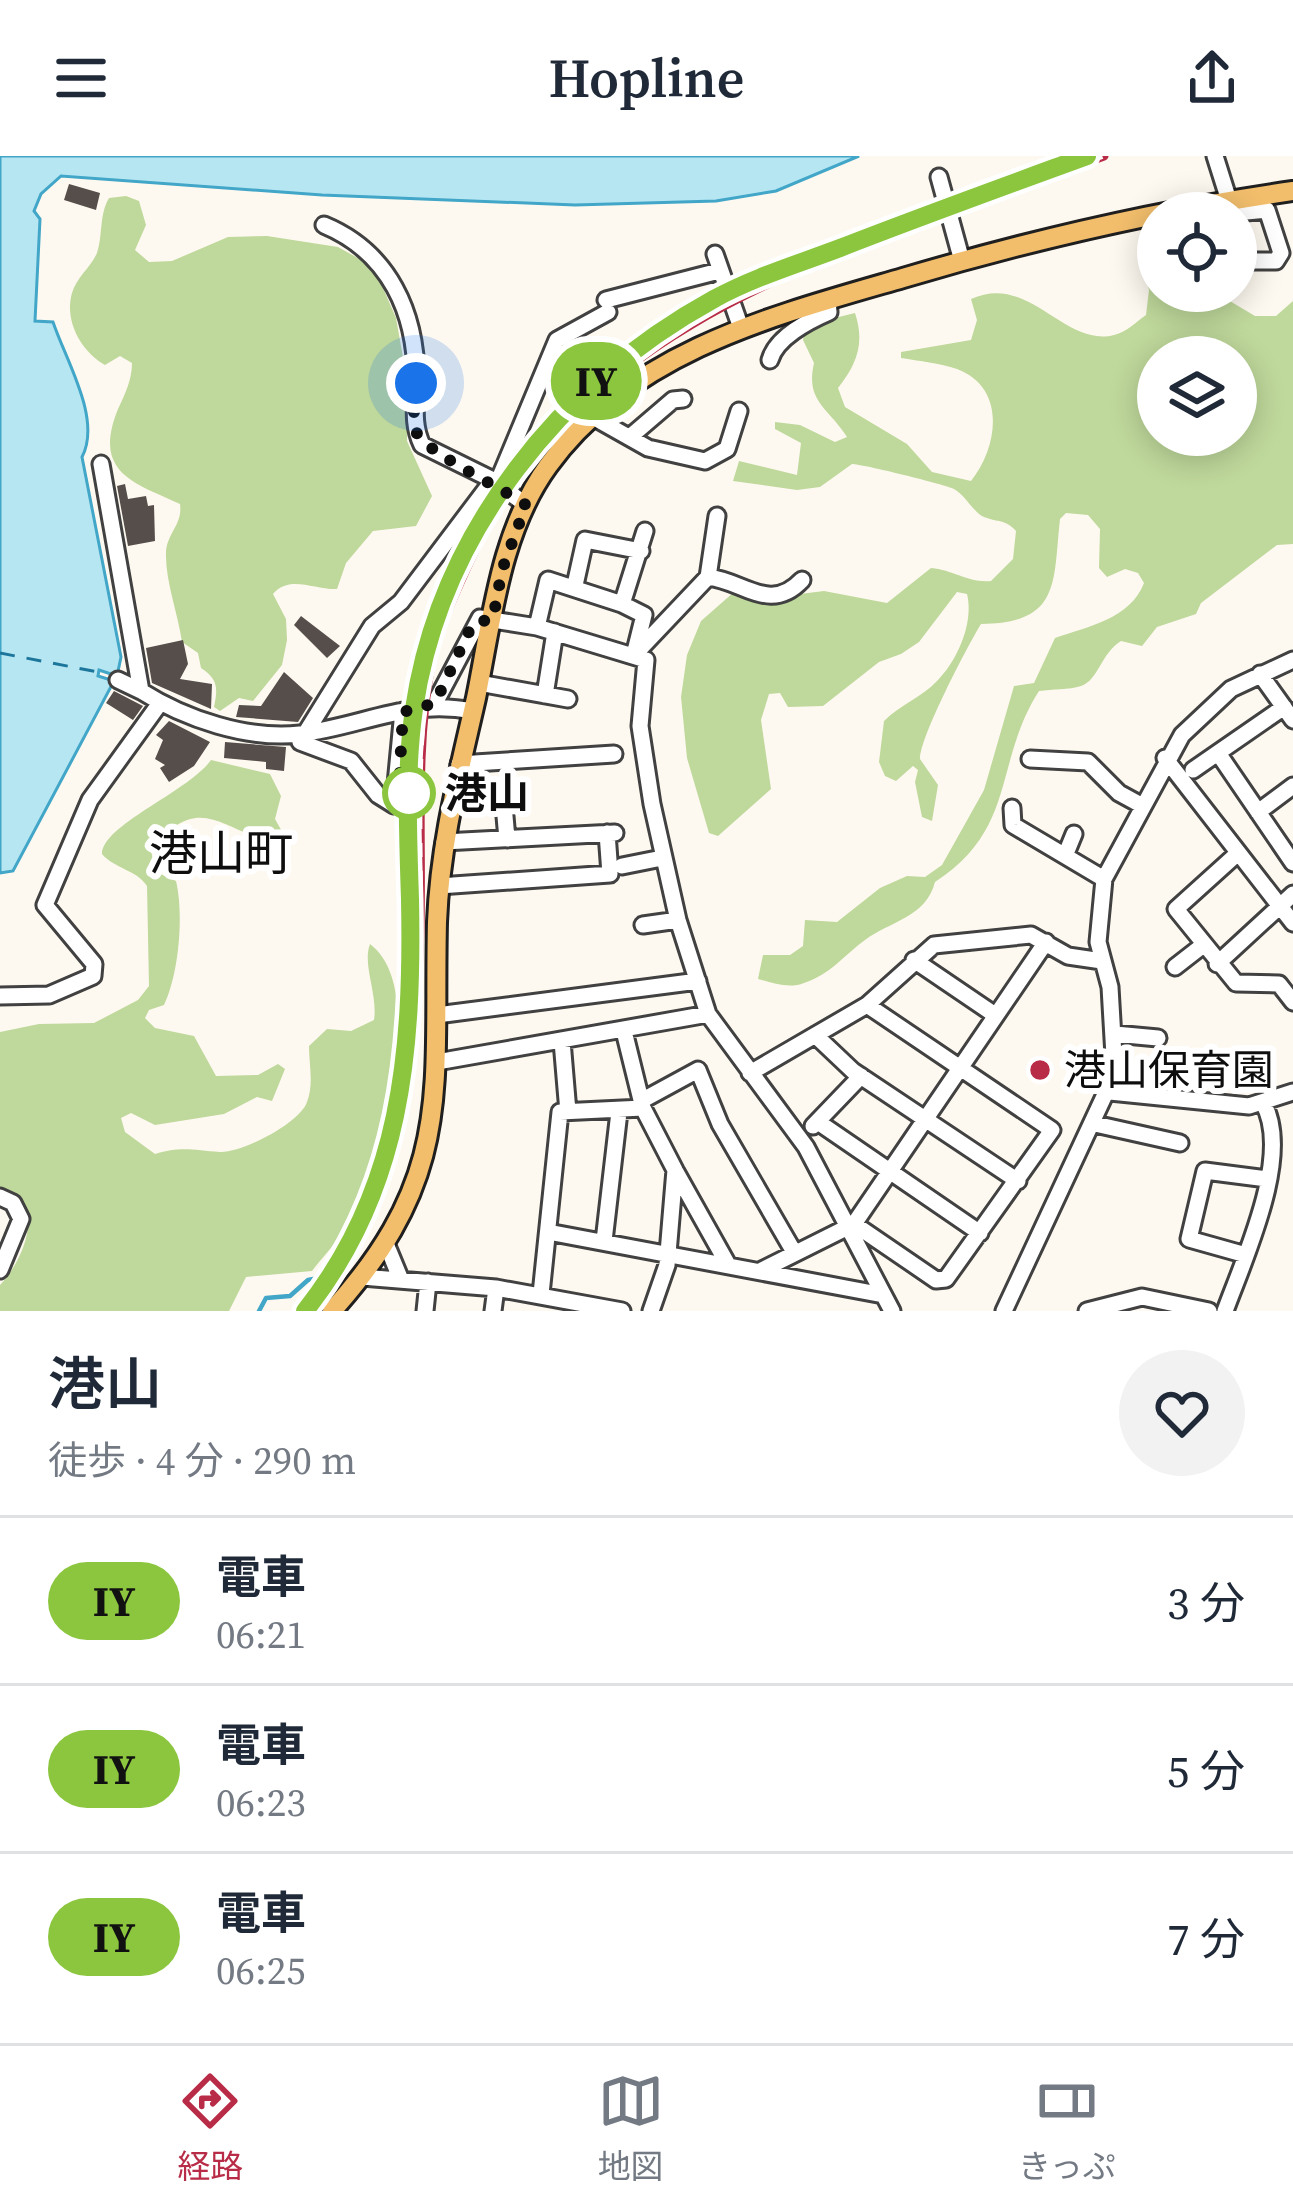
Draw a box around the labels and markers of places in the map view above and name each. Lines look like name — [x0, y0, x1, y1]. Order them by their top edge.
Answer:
place label: 港山 — [445, 764, 529, 822]
marker: 港山 — [384, 768, 434, 818]
place label: 港山保育園 — [1064, 1041, 1274, 1099]
marker: 港山保育園 — [1027, 1057, 1053, 1083]

